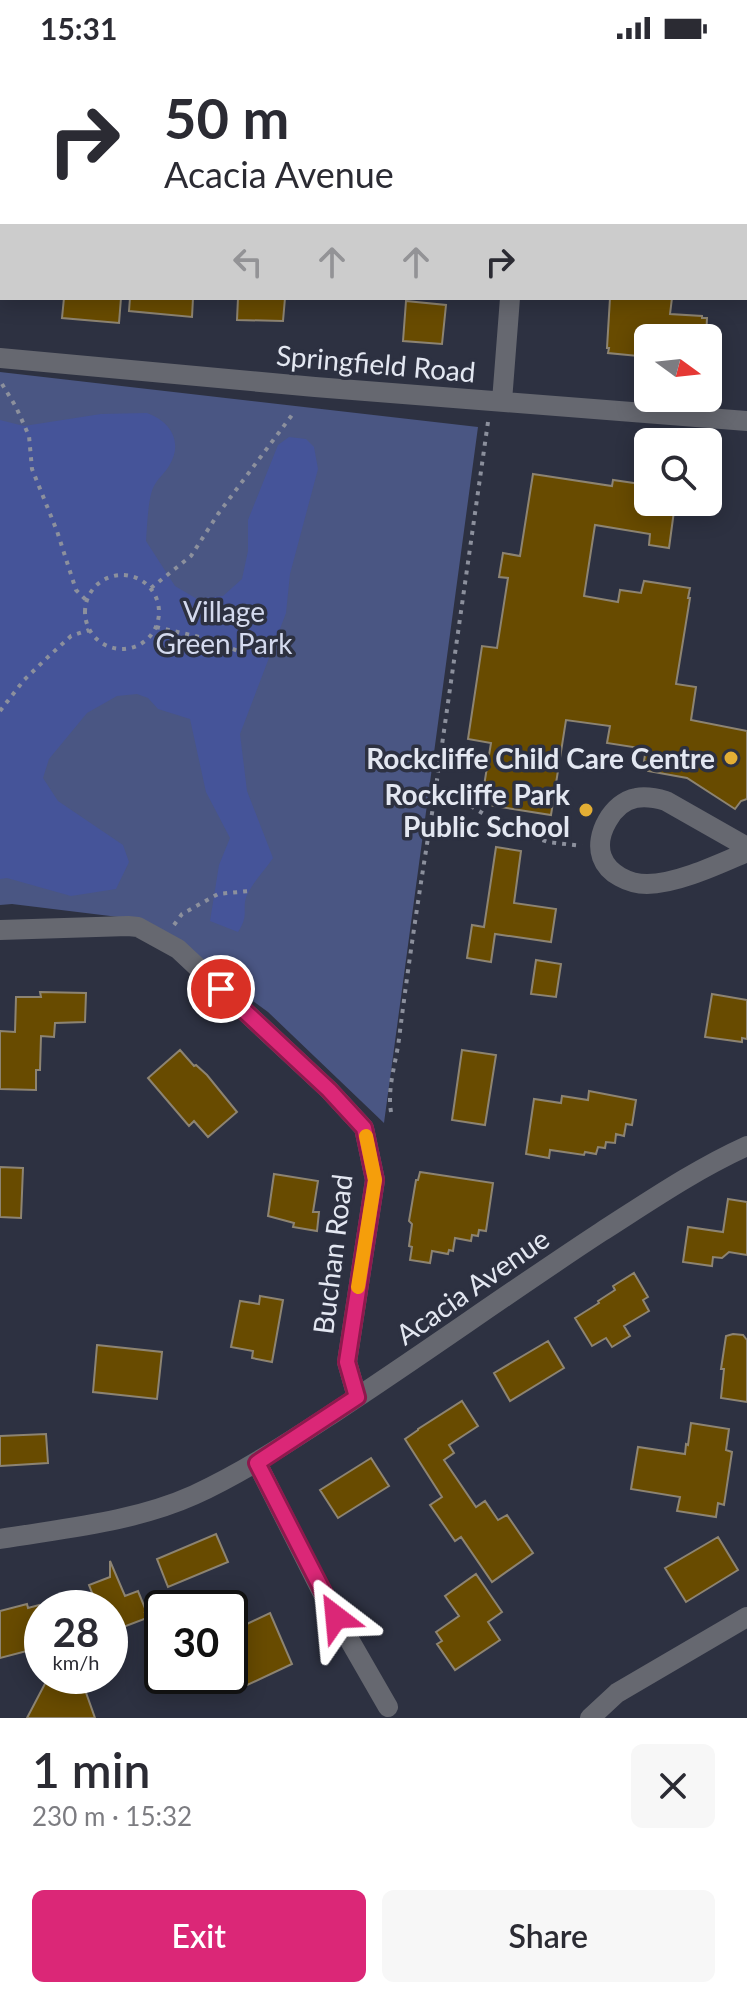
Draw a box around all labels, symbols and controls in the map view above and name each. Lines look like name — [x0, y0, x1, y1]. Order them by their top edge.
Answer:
text: 15:31 — [40, 10, 117, 46]
text: 50 m — [164, 84, 289, 151]
icon: right — [32, 88, 136, 192]
text: Acacia Avenue — [164, 152, 394, 196]
icon: left — [226, 240, 270, 284]
icon: ahead — [310, 240, 354, 284]
icon: ahead — [394, 240, 438, 284]
icon: right — [478, 240, 522, 284]
north arrow — [634, 324, 722, 412]
map controls — [634, 324, 722, 516]
street label: Springfield Road — [275, 337, 477, 389]
button: search — [634, 428, 722, 516]
park label: Village Green Park — [156, 594, 293, 660]
place label: Rockcliffe Child Care Centre — [366, 741, 715, 775]
marker: Rockcliffe Child Care Centre — [722, 749, 740, 767]
place label: Rockcliffe Park Public School — [385, 777, 570, 843]
marker: Rockcliffe Park Public School — [577, 801, 595, 819]
pin — [187, 955, 255, 1023]
icon: arrive — [199, 967, 243, 1011]
street label: Buchan Road — [305, 1172, 359, 1336]
street label: Acacia Avenue — [389, 1221, 555, 1351]
position arrow — [294, 1575, 378, 1659]
speed limit sign: 30 — [144, 1590, 248, 1694]
text: 28 — [53, 1608, 99, 1656]
text: km/h — [53, 1650, 99, 1674]
text: 1 min — [32, 1741, 150, 1798]
button: close — [631, 1744, 715, 1828]
text: 230 m · 15:32 — [32, 1800, 192, 1832]
button: Exit — [32, 1890, 366, 1982]
button: Share — [382, 1890, 715, 1982]

